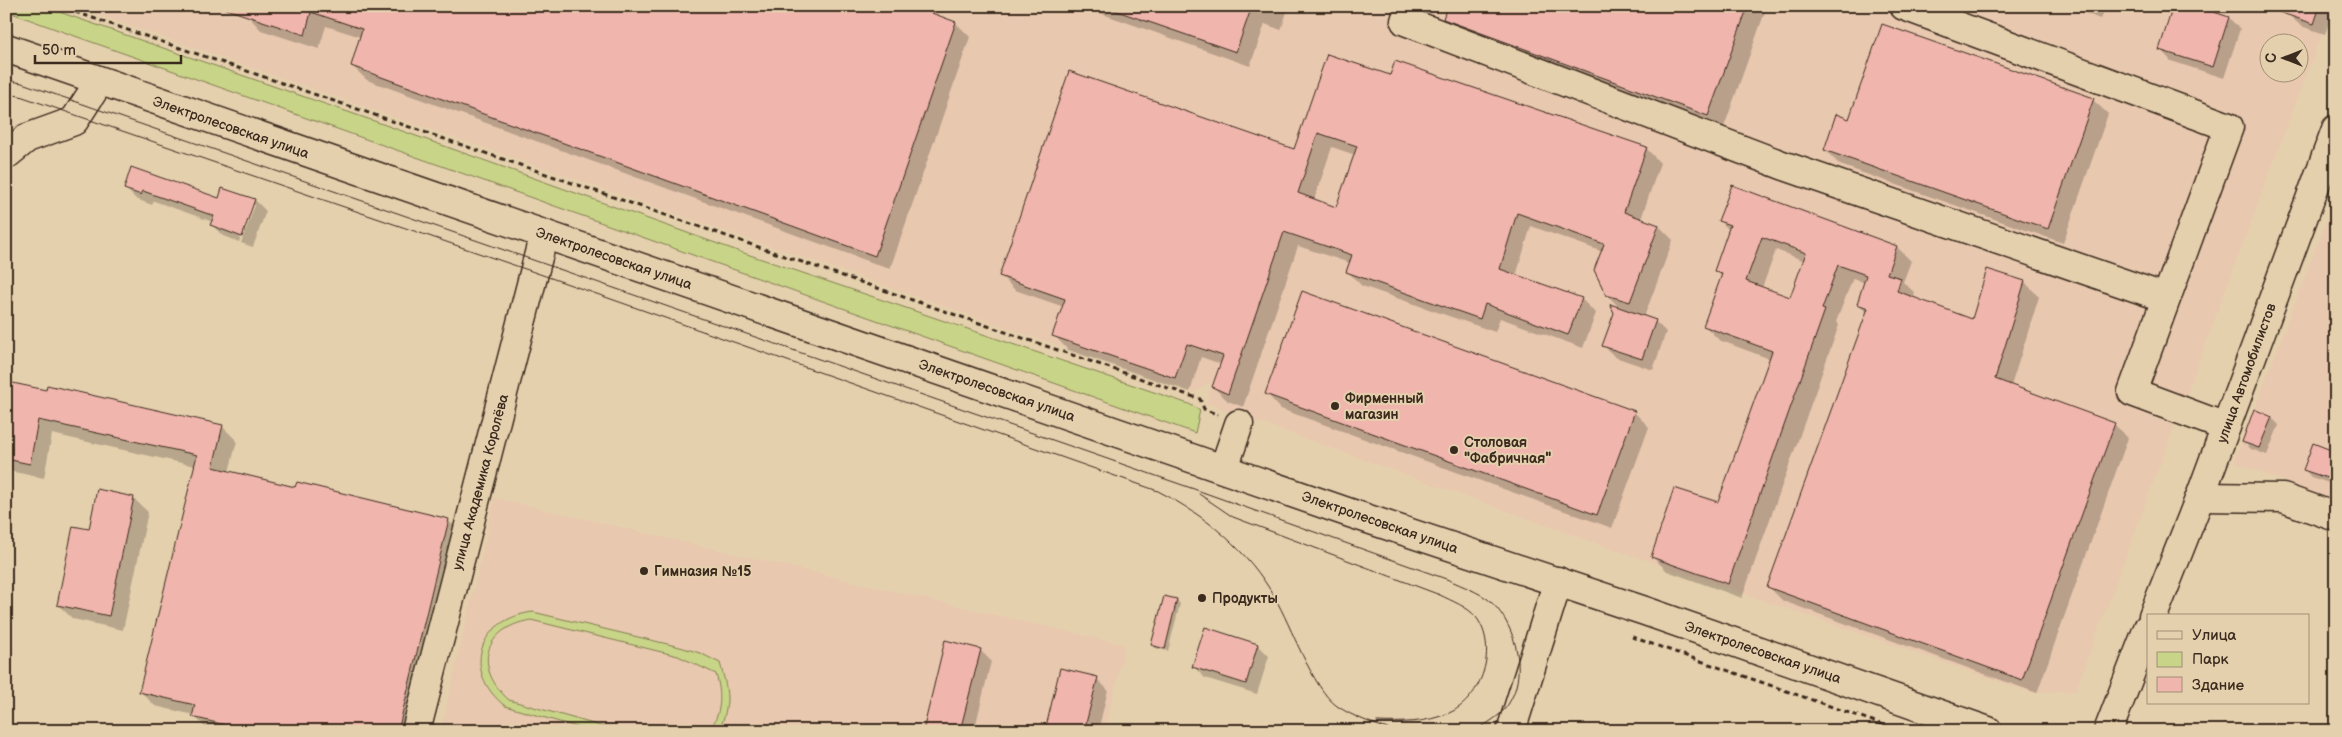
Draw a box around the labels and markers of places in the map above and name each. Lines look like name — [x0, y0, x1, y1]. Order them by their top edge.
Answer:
place label: Фирменный магазин — [1345, 390, 1424, 423]
marker: Фирменный магазин — [1329, 400, 1341, 412]
place label: Столовая "Фабричная" — [1464, 434, 1551, 467]
marker: Столовая "Фабричная" — [1448, 444, 1460, 456]
place label: Гимназия №15 — [654, 563, 751, 580]
marker: Гимназия №15 — [638, 565, 650, 577]
place label: Продукты — [1212, 590, 1278, 607]
marker: Продукты — [1196, 592, 1208, 604]

